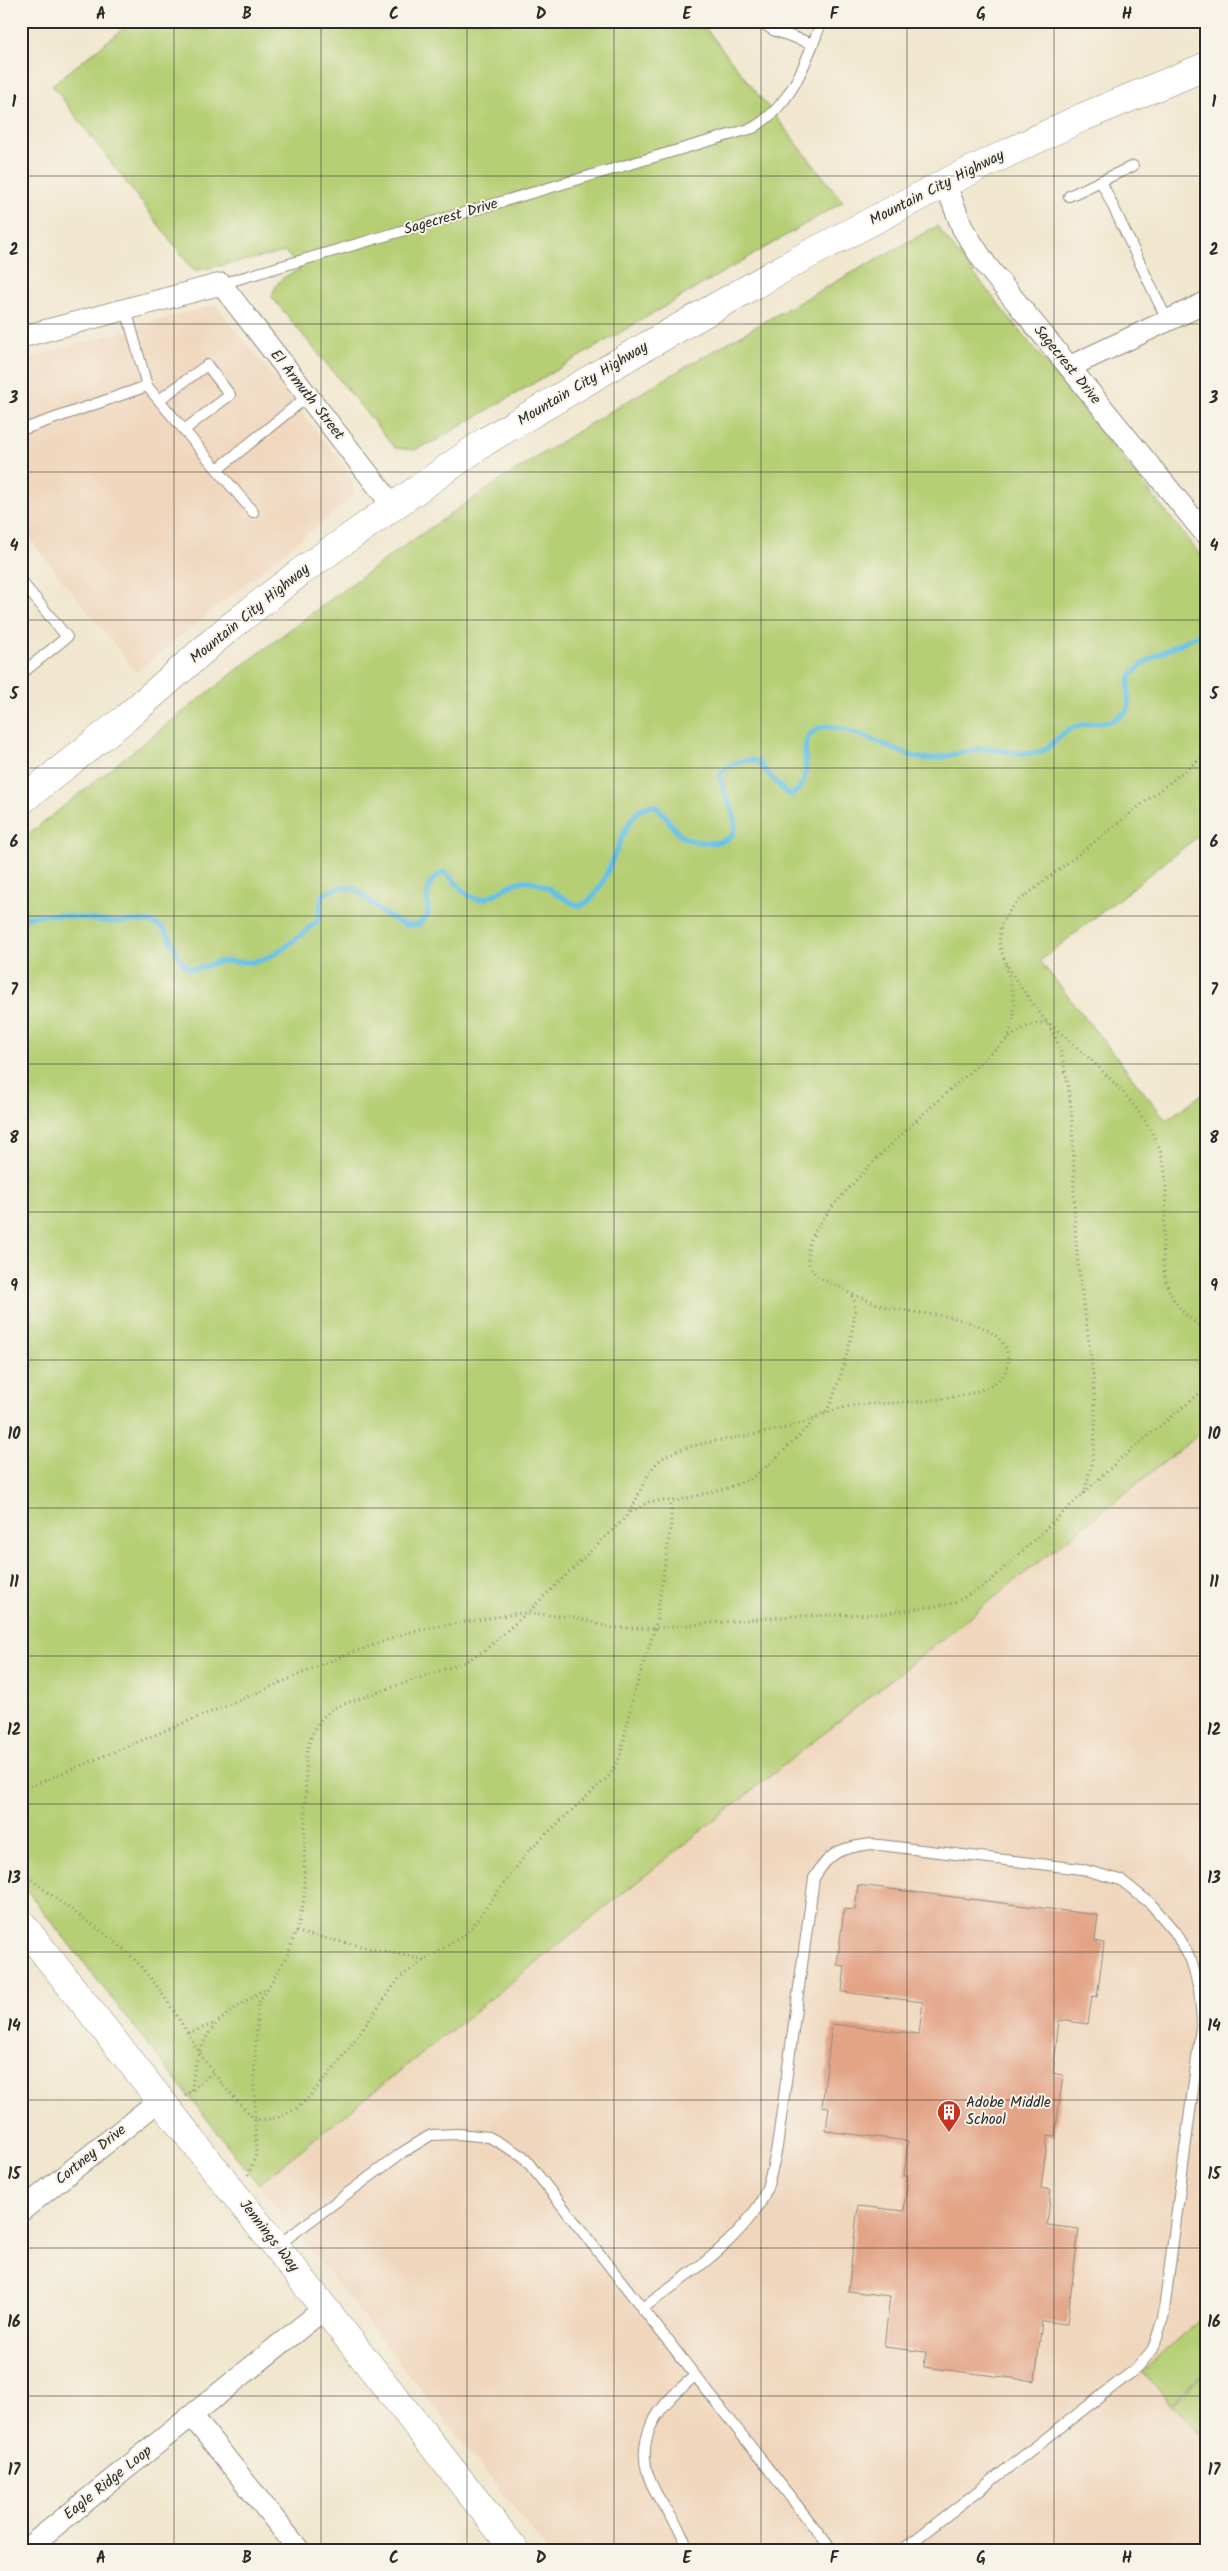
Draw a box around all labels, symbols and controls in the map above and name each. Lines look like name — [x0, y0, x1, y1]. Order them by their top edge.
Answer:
text: A — [96, 2, 106, 27]
text: B — [242, 2, 252, 27]
text: C — [389, 2, 399, 27]
text: D — [536, 2, 547, 27]
text: E — [683, 2, 693, 27]
text: F — [830, 2, 840, 27]
text: G — [976, 2, 986, 27]
text: H — [1122, 2, 1132, 27]
text: 1 — [12, 90, 17, 115]
text: 1 — [1212, 90, 1217, 115]
street label: Mountain City Highway — [865, 143, 1010, 232]
street label: Sagecrest Drive — [401, 192, 501, 242]
text: 2 — [9, 238, 19, 263]
text: 2 — [1209, 238, 1219, 263]
street label: Sagecrest Drive — [1027, 320, 1107, 410]
street label: Mountain City Highway — [513, 335, 654, 433]
street label: El Armuth Street — [264, 344, 350, 446]
text: 3 — [9, 386, 19, 411]
text: 3 — [1209, 386, 1219, 411]
text: 4 — [10, 534, 19, 559]
text: 4 — [1210, 534, 1219, 559]
street label: Mountain City Highway — [185, 557, 316, 670]
text: 5 — [9, 682, 20, 707]
text: 5 — [1209, 682, 1220, 707]
text: 6 — [10, 830, 19, 855]
text: 6 — [1210, 830, 1219, 855]
text: 7 — [10, 978, 18, 1003]
text: 7 — [1210, 978, 1218, 1003]
text: 8 — [9, 1126, 19, 1151]
text: 8 — [1209, 1126, 1219, 1151]
text: 9 — [10, 1274, 18, 1299]
text: 9 — [1210, 1274, 1218, 1299]
text: 10 — [7, 1422, 21, 1447]
text: 10 — [1207, 1422, 1221, 1447]
text: 11 — [9, 1570, 19, 1595]
text: 11 — [1209, 1570, 1219, 1595]
text: 12 — [7, 1718, 21, 1743]
text: 12 — [1207, 1718, 1221, 1743]
text: 13 — [7, 1866, 21, 1891]
text: 13 — [1207, 1866, 1221, 1891]
text: 14 — [7, 2014, 21, 2039]
text: 14 — [1207, 2014, 1221, 2039]
place label: Adobe Middle School — [966, 2091, 1051, 2132]
building icon: Adobe Middle School — [936, 2099, 962, 2133]
street label: Cortney Drive — [50, 2119, 132, 2191]
text: 15 — [8, 2162, 22, 2187]
text: 15 — [1208, 2162, 1222, 2187]
street label: Jennings Way — [233, 2194, 306, 2278]
text: 16 — [7, 2310, 21, 2335]
text: 16 — [1207, 2310, 1221, 2335]
street label: Eagle Ridge Loop — [58, 2440, 158, 2526]
text: 17 — [8, 2458, 21, 2483]
text: 17 — [1208, 2458, 1221, 2483]
text: A — [96, 2546, 106, 2571]
text: B — [242, 2546, 252, 2571]
text: C — [389, 2546, 399, 2571]
text: D — [536, 2546, 547, 2571]
text: E — [683, 2546, 693, 2571]
text: F — [830, 2546, 840, 2571]
text: G — [976, 2546, 986, 2571]
text: H — [1122, 2546, 1132, 2571]

